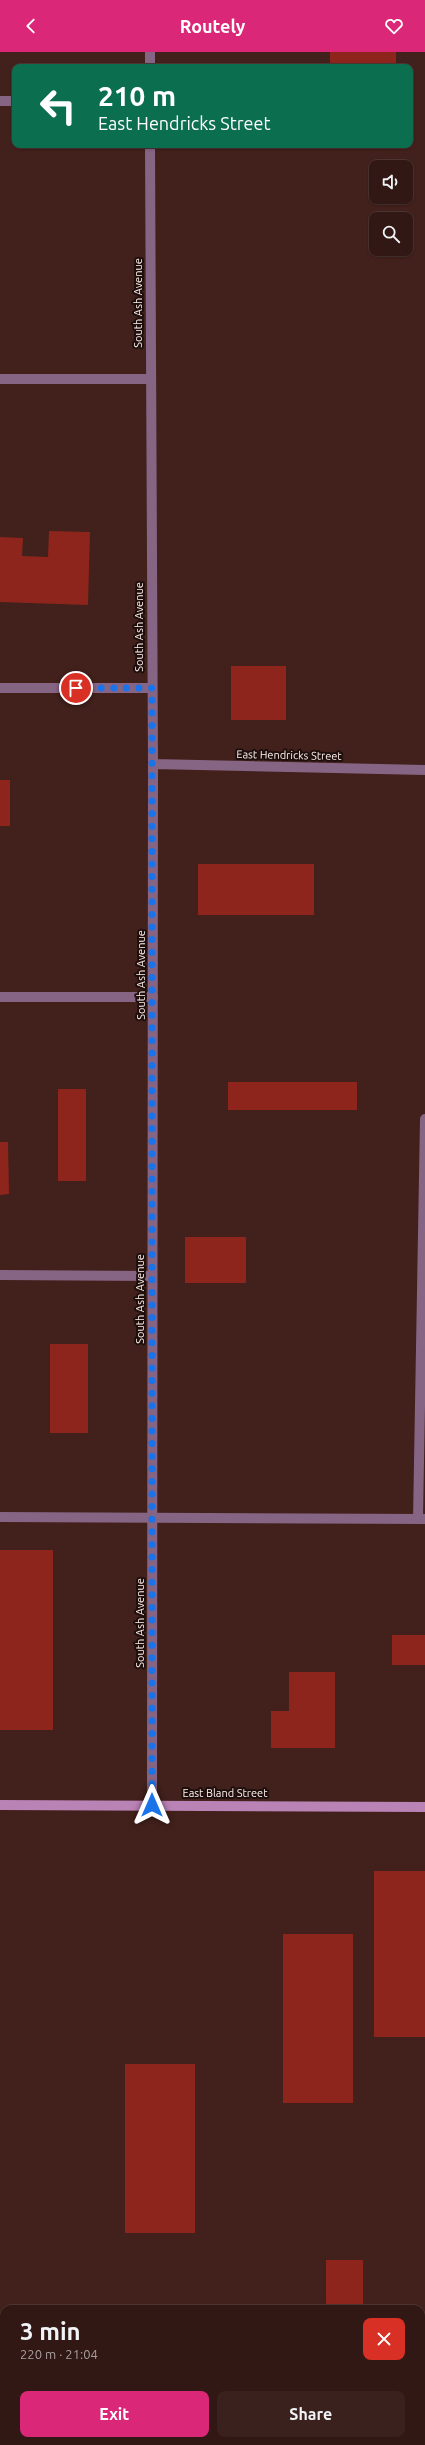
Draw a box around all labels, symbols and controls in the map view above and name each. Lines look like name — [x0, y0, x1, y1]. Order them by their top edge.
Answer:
icon: back — [20, 15, 42, 37]
icon: heart — [383, 15, 405, 37]
text: Routely — [180, 16, 245, 36]
icon: left — [32, 80, 84, 132]
text: 210 m — [98, 80, 176, 111]
text: East Hendricks Street — [98, 113, 270, 133]
map controls — [369, 160, 413, 256]
button: sound — [369, 160, 413, 204]
button: search — [369, 212, 413, 256]
street label: South Ash Avenue — [132, 258, 144, 348]
street label: South Ash Avenue — [133, 582, 145, 672]
pin — [59, 671, 93, 705]
icon: arrive — [65, 677, 87, 699]
street label: East Hendricks Street — [236, 748, 342, 762]
street label: South Ash Avenue — [135, 930, 147, 1020]
street label: South Ash Avenue — [134, 1254, 146, 1344]
street label: South Ash Avenue — [134, 1578, 146, 1668]
position arrow — [131, 1784, 173, 1826]
street label: East Bland Street — [183, 1787, 268, 1799]
text: 3 min — [20, 2318, 81, 2345]
button: close — [363, 2318, 405, 2360]
text: 220 m · 21:04 — [20, 2347, 98, 2361]
button: Exit — [20, 2391, 209, 2437]
button: Share — [217, 2391, 405, 2437]

